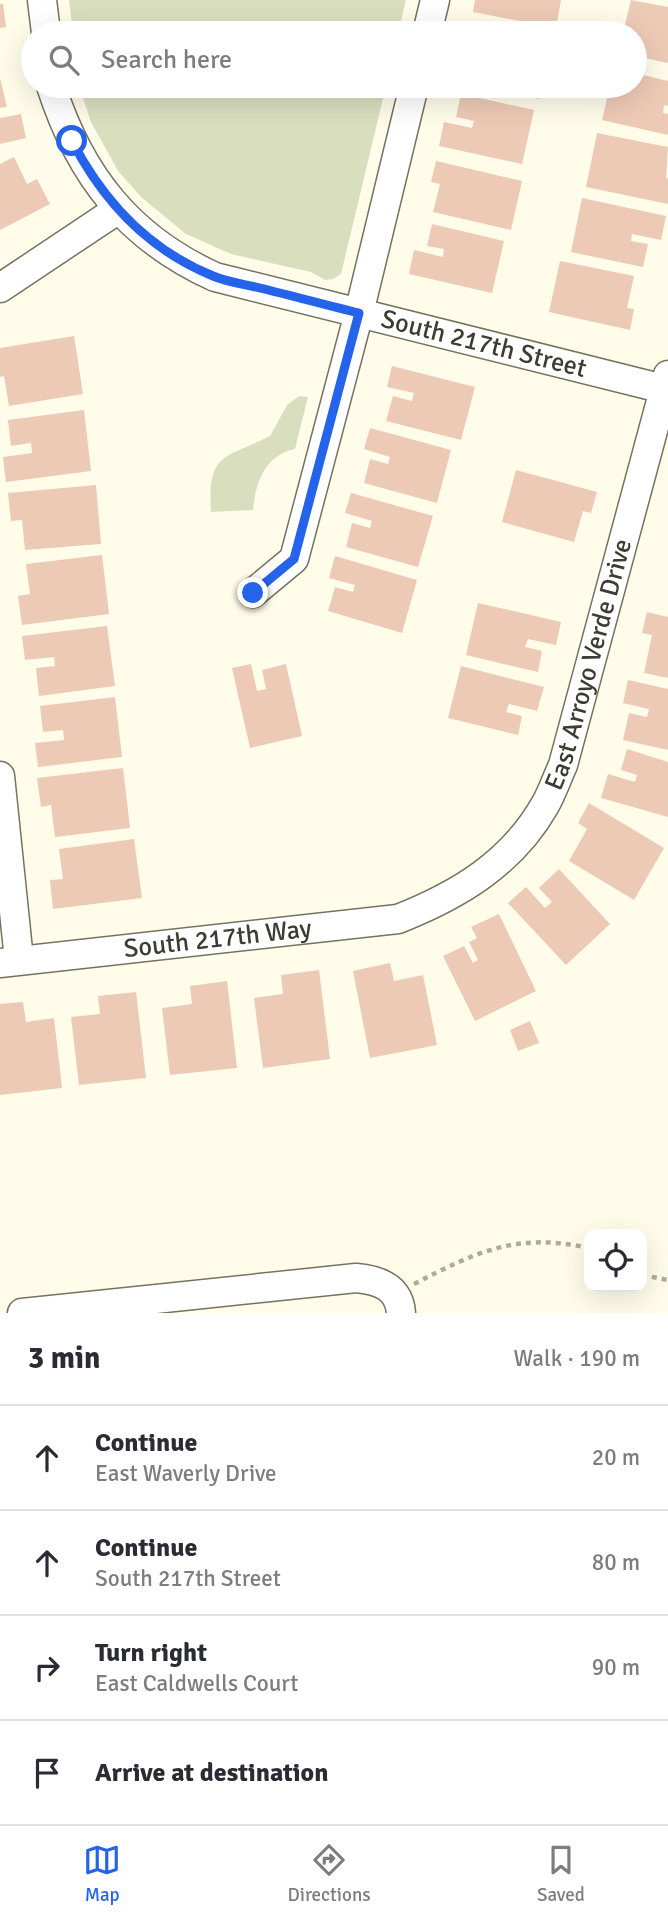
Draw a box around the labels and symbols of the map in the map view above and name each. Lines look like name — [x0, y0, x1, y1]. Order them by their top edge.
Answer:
route start — [56, 125, 87, 156]
street label: South 217th Street — [378, 303, 590, 385]
street label: East Arroyo Verde Drive — [538, 535, 639, 795]
route end — [237, 577, 268, 608]
street label: South 217th Way — [122, 913, 313, 965]

